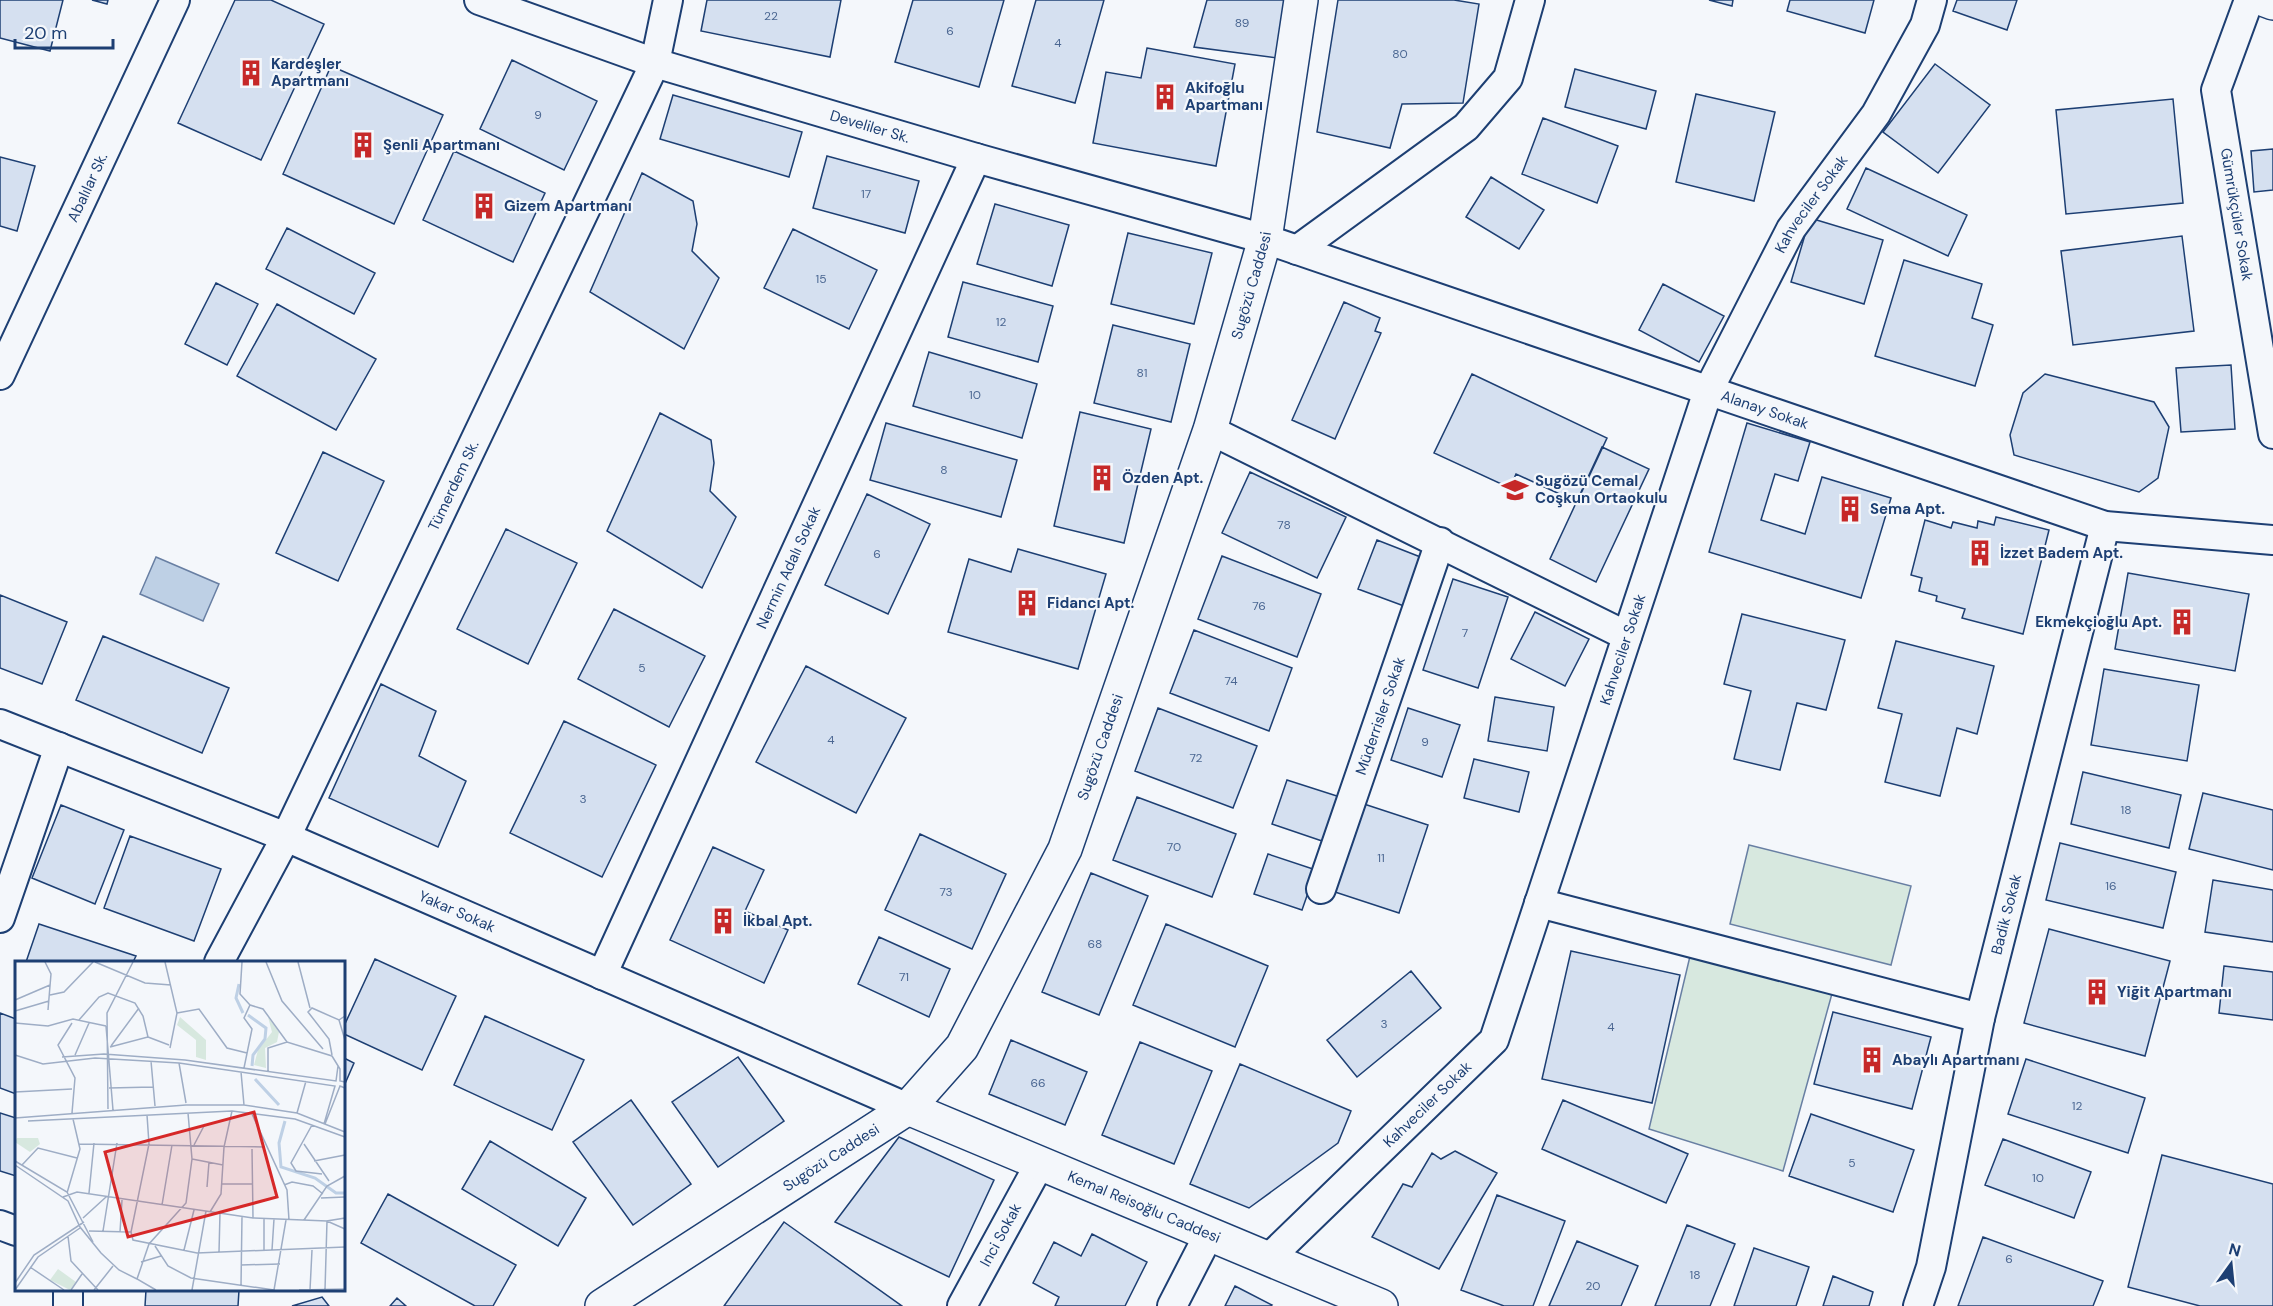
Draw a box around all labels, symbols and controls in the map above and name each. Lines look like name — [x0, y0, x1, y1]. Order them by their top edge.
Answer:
house number: 22 — [764, 8, 778, 24]
scale bar — [15, 12, 112, 50]
house number: 89 — [1235, 15, 1249, 31]
text: 20 m — [24, 21, 67, 45]
house number: 6 — [946, 23, 954, 39]
house number: 4 — [1054, 35, 1062, 51]
house number: 80 — [1392, 46, 1408, 62]
place label: Kardeşler Apartmanı — [271, 54, 349, 91]
building icon: Kardeşler Apartmanı — [236, 58, 266, 88]
place label: Akifoğlu Apartmanı — [1185, 78, 1263, 115]
building icon: Akifoğlu Apartmanı — [1150, 82, 1180, 112]
street label: Develiler Sk. — [828, 105, 912, 148]
house number: 9 — [534, 107, 542, 123]
building icon: Şenli Apartmanı — [348, 130, 378, 160]
place label: Şenli Apartmanı — [383, 135, 500, 155]
street label: Gümrükçüler Sokak — [2216, 147, 2258, 283]
street label: Abalılar Sk. — [63, 149, 112, 225]
street label: Kahveciler Sokak — [1770, 151, 1853, 257]
house number: 17 — [861, 186, 871, 202]
building icon: Gizem Apartmanı — [469, 191, 499, 221]
place label: Gizem Apartmanı — [504, 196, 632, 216]
street label: Sugözü Caddesi — [1227, 230, 1276, 342]
house number: 15 — [815, 271, 827, 287]
house number: 12 — [996, 314, 1006, 330]
house number: 81 — [1137, 365, 1147, 381]
street label: Alanay Sokak — [1718, 386, 1812, 434]
house number: 10 — [969, 387, 981, 403]
street label: Tümerdem Sk. — [423, 437, 484, 534]
house number: 8 — [940, 462, 948, 478]
building icon: Özden Apt. — [1087, 463, 1117, 493]
place label: Özden Apt. — [1122, 468, 1203, 488]
place label: Sugözü Cemal Coşkun Ortaokulu — [1535, 471, 1667, 508]
school or university icon: Sugözü Cemal Coşkun Ortaokulu — [1500, 475, 1530, 505]
building icon: Sema Apt. — [1835, 494, 1865, 524]
place label: Sema Apt. — [1870, 499, 1945, 519]
street label: Nermin Adalı Sokak — [752, 503, 825, 632]
house number: 78 — [1277, 517, 1291, 533]
building icon: İzzet Badem Apt. — [1965, 538, 1995, 568]
place label: İzzet Badem Apt. — [2000, 543, 2123, 563]
house number: 6 — [873, 546, 881, 562]
building icon: Fidancı Apt. — [1012, 588, 1042, 618]
street label: Kahveciler Sokak — [1595, 591, 1651, 707]
place label: Fidancı Apt. — [1047, 593, 1135, 613]
house number: 76 — [1252, 598, 1266, 614]
building icon: Ekmekçioğlu Apt. — [2167, 607, 2197, 637]
place label: Ekmekçioğlu Apt. — [2035, 612, 2162, 632]
house number: 7 — [1462, 625, 1468, 641]
street label: Müderrisler Sokak — [1351, 654, 1410, 778]
house number: 5 — [638, 660, 646, 676]
house number: 74 — [1225, 673, 1237, 689]
street label: Sugözü Caddesi — [1073, 691, 1128, 803]
house number: 4 — [827, 732, 835, 748]
house number: 9 — [1421, 734, 1429, 750]
house number: 72 — [1189, 750, 1203, 766]
house number: 3 — [579, 791, 587, 807]
house number: 18 — [2120, 802, 2132, 818]
house number: 70 — [1167, 839, 1181, 855]
house number: 11 — [1377, 850, 1385, 866]
street label: Badik Sokak — [1987, 871, 2026, 957]
house number: 16 — [2105, 878, 2117, 894]
house number: 73 — [939, 884, 953, 900]
street label: Yakar Sokak — [415, 886, 499, 937]
building icon: İkbal Apt. — [708, 906, 738, 936]
place label: İkbal Apt. — [743, 911, 813, 931]
house number: 68 — [1088, 936, 1102, 952]
inset map — [15, 961, 345, 1291]
house number: 71 — [899, 969, 909, 985]
building icon: Yiğit Apartmanı — [2082, 977, 2112, 1007]
place label: Yiğit Apartmanı — [2117, 982, 2232, 1002]
house number: 3 — [1380, 1016, 1388, 1032]
house number: 4 — [1607, 1019, 1615, 1035]
building icon: Abaylı Apartmanı — [1857, 1045, 1887, 1075]
place label: Abaylı Apartmanı — [1892, 1050, 2020, 1070]
street label: Kahveciler Sokak — [1379, 1057, 1476, 1152]
house number: 66 — [1030, 1075, 1046, 1091]
house number: 12 — [2072, 1098, 2082, 1114]
street label: Sugözü Caddesi — [779, 1119, 883, 1196]
house number: 5 — [1848, 1155, 1856, 1171]
street label: Kemal Reisoğlu Caddesi — [1065, 1166, 1224, 1248]
house number: 10 — [2032, 1170, 2044, 1186]
street label: Inci Sokak — [975, 1199, 1026, 1270]
north arrow — [2201, 1234, 2261, 1294]
text: N — [2226, 1238, 2243, 1262]
house number: 6 — [2005, 1251, 2013, 1267]
house number: 18 — [1689, 1267, 1701, 1283]
house number: 20 — [1585, 1278, 1601, 1294]

